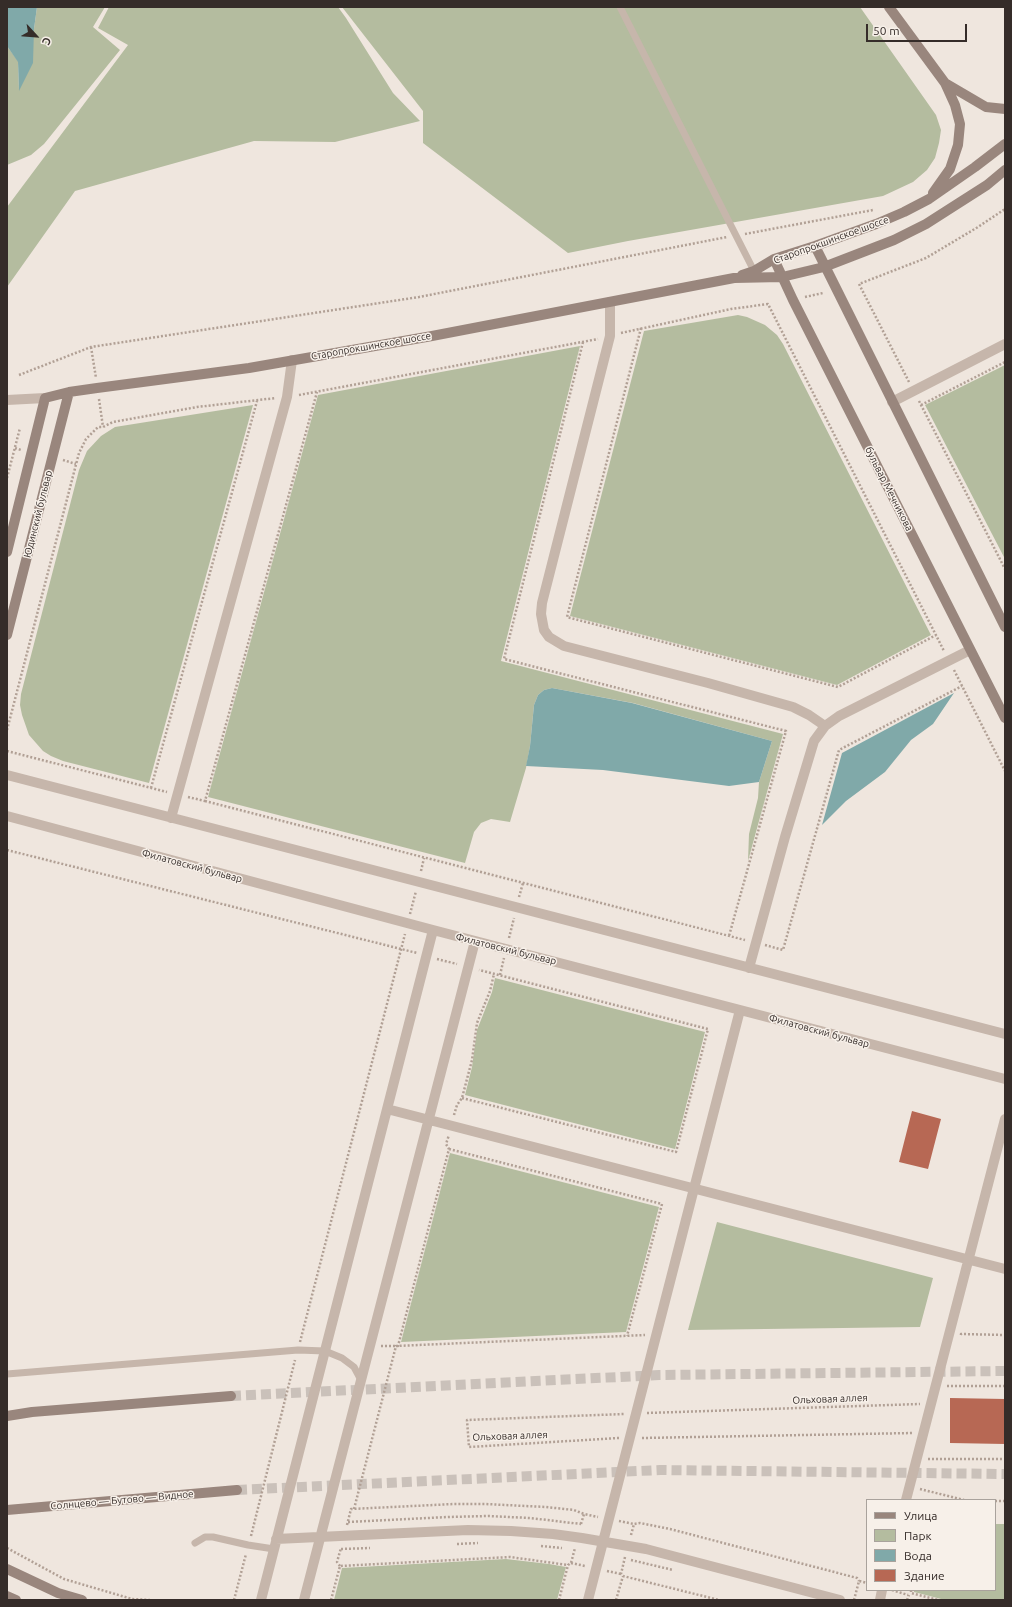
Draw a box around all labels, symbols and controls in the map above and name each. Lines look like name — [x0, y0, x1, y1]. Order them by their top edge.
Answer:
north arrow — [16, 16, 56, 56]
scale bar — [868, 16, 969, 42]
text: 50 m — [873, 24, 900, 37]
text: С — [40, 35, 54, 47]
street label: Старопрокшинское шоссе — [772, 214, 890, 266]
street label: Старопрокшинское шоссе — [310, 330, 432, 362]
street label: бульвар Мечникова — [863, 445, 915, 533]
street label: Юдинский бульвар — [21, 469, 55, 559]
street label: Филатовский бульвар — [141, 847, 243, 885]
street label: Филатовский бульвар — [454, 931, 558, 967]
street label: Филатовский бульвар — [768, 1012, 870, 1050]
street label: Ольховая аллея — [792, 1392, 868, 1406]
street label: Ольховая аллея — [472, 1429, 548, 1443]
street label: Солнцево — Бутово — Видное — [50, 1488, 194, 1512]
legend — [866, 1499, 996, 1591]
text: Улица — [904, 1509, 937, 1522]
text: Парк — [904, 1529, 932, 1542]
text: Вода — [904, 1549, 932, 1562]
text: Здание — [904, 1569, 945, 1582]

